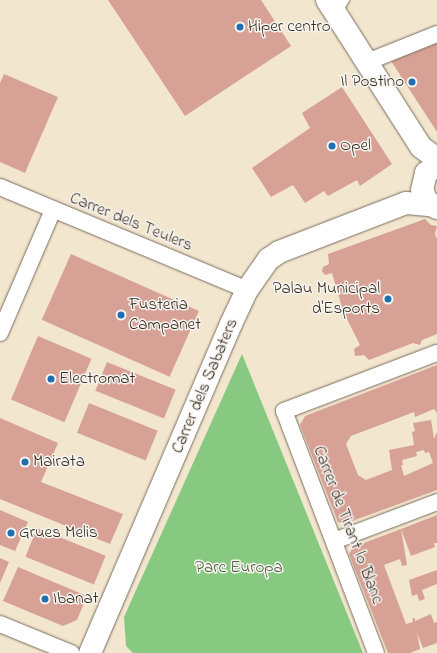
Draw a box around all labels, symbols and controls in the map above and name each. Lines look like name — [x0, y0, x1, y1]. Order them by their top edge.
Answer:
place label: Hiper centro — [248, 17, 331, 37]
marker: Hiper centro — [235, 22, 245, 32]
place label: Il Postino — [341, 72, 404, 92]
marker: Il Postino — [407, 77, 417, 87]
place label: Opel — [340, 136, 371, 156]
marker: Opel — [327, 141, 337, 151]
street label: Carrer dels Teulers — [67, 188, 195, 256]
place label: Palau Municipal d'Esports — [273, 279, 380, 319]
marker: Palau Municipal d'Esports — [383, 294, 393, 304]
place label: Fusteria Campanet — [129, 295, 201, 335]
marker: Fusteria Campanet — [116, 310, 126, 320]
street label: Carrer dels Sabaters — [167, 315, 243, 457]
place label: Electromat — [59, 369, 135, 389]
marker: Electromat — [46, 374, 56, 384]
street label: Carrer de Tirant lo Blanc — [308, 443, 388, 607]
place label: Mairata — [33, 452, 85, 472]
marker: Mairata — [20, 457, 30, 467]
place label: Grues Melis — [19, 523, 98, 543]
marker: Grues Melis — [6, 528, 16, 538]
park label: Parc Europa — [195, 558, 283, 578]
place label: Ibanat — [53, 589, 98, 609]
marker: Ibanat — [40, 594, 50, 604]

